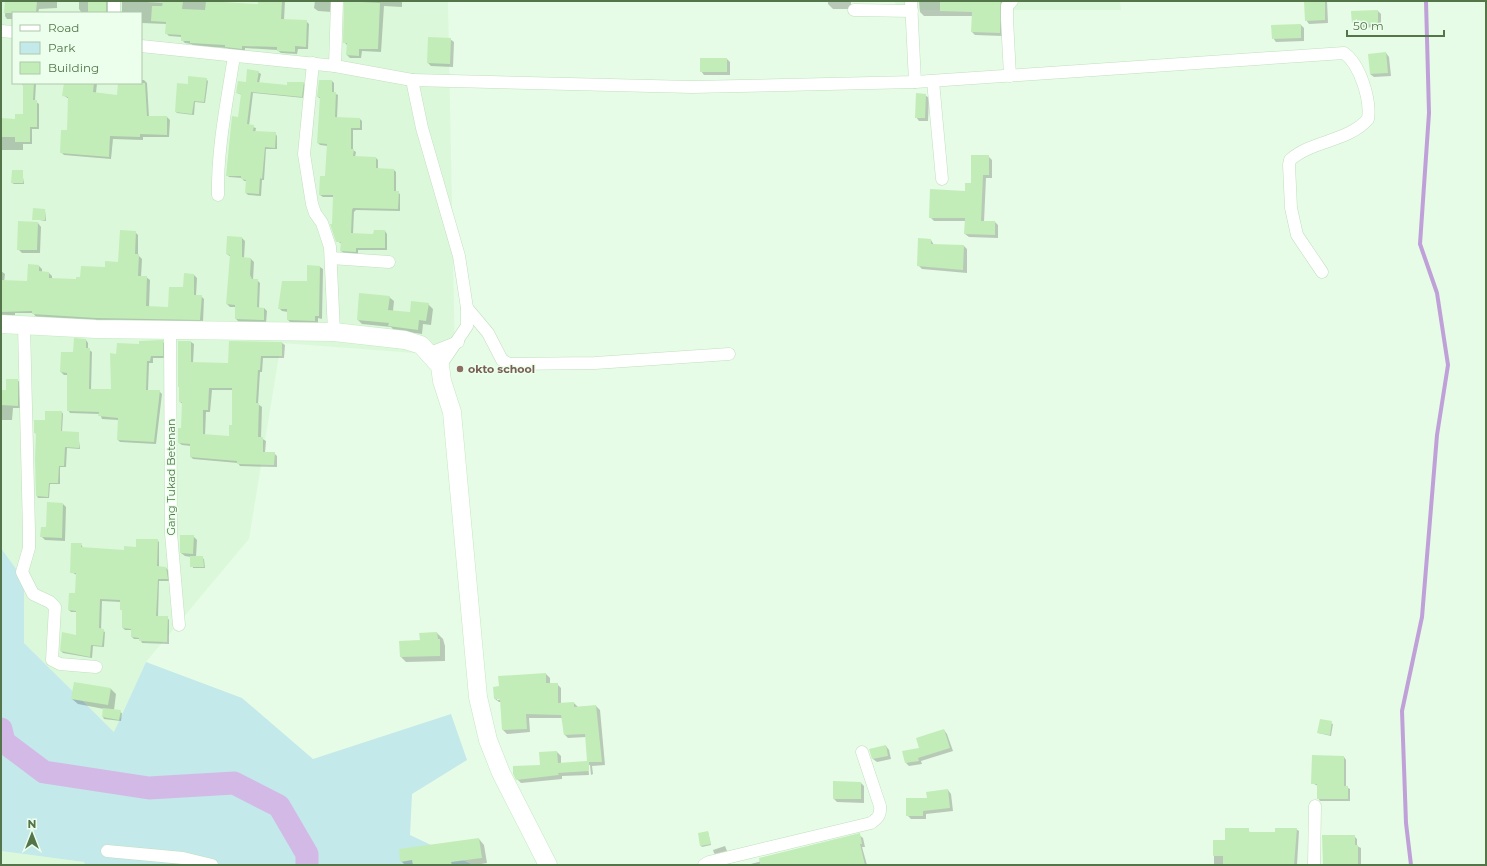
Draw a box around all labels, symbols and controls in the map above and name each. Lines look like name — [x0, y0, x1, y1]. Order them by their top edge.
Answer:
legend — [12, 12, 142, 84]
scale bar — [1347, 12, 1444, 38]
text: 50 m — [1353, 18, 1384, 33]
text: Road — [48, 20, 79, 35]
text: Park — [48, 40, 76, 55]
text: Building — [48, 60, 99, 75]
place label: okto school — [468, 362, 535, 376]
marker: okto school — [455, 364, 465, 374]
street label: Gang Tukad Betenan — [164, 419, 178, 535]
north arrow — [12, 814, 52, 854]
text: N — [28, 817, 36, 831]

